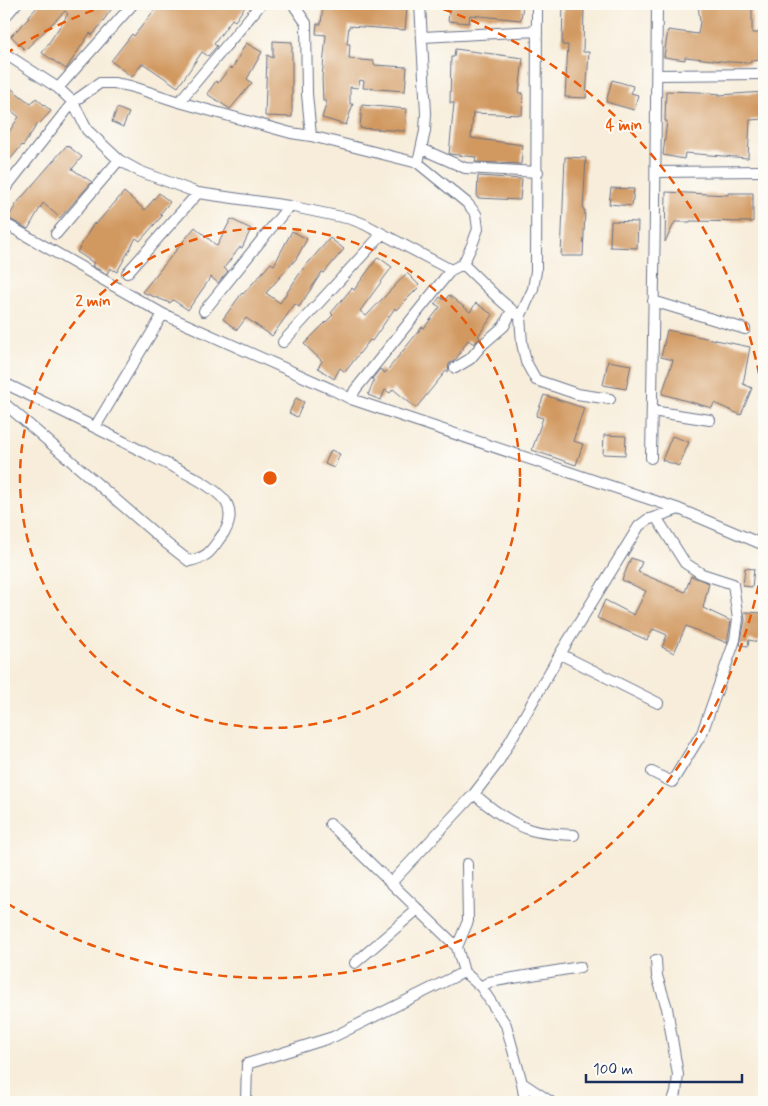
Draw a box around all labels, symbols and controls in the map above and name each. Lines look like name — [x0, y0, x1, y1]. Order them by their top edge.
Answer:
text: 4 min — [606, 116, 642, 136]
text: 2 min — [75, 292, 111, 312]
centre of rings — [261, 469, 279, 487]
scale bar — [586, 1051, 742, 1083]
text: 100 m — [593, 1060, 633, 1080]

